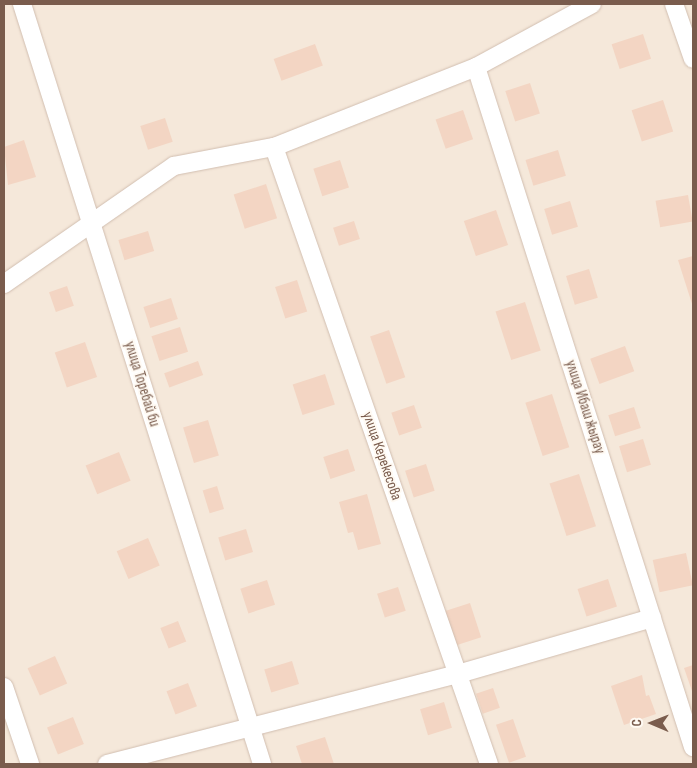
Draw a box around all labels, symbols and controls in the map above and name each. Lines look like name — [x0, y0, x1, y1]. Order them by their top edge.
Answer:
street label: улица Торебай би — [120, 339, 164, 429]
street label: улица Ибаш жырау — [561, 358, 609, 456]
street label: улица Керекесова — [358, 409, 406, 503]
north arrow — [627, 698, 677, 748]
text: С — [628, 719, 645, 726]

